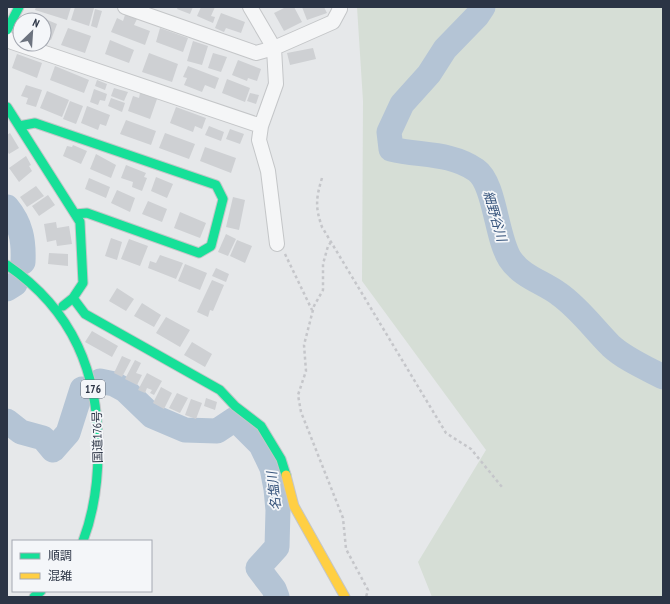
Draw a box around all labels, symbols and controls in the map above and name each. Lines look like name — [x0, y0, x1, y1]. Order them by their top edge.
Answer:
north arrow — [12, 12, 52, 52]
text: N — [31, 15, 42, 31]
water label: 細野谷川 — [480, 189, 511, 245]
road number: 176 — [81, 380, 105, 398]
street label: 国道176号 — [89, 411, 105, 463]
water label: 名塩川 — [263, 469, 285, 511]
legend — [12, 540, 152, 592]
text: 順調 — [48, 548, 72, 563]
text: 混雑 — [48, 568, 72, 583]

